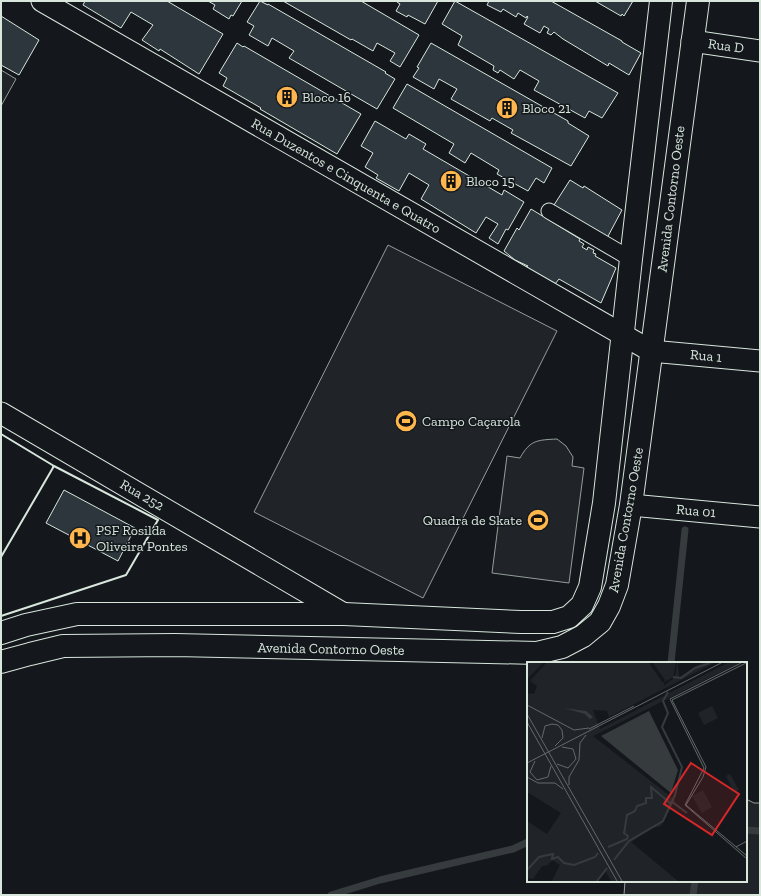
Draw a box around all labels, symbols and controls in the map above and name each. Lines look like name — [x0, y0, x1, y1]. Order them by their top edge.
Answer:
street label: Rua D — [707, 35, 745, 57]
building icon: Bloco 16 — [274, 84, 300, 110]
place label: Bloco 16 — [302, 89, 351, 106]
building icon: Bloco 21 — [494, 95, 520, 121]
place label: Bloco 21 — [522, 100, 571, 117]
street label: Rua Duzentos e Cinquenta e Quatro — [248, 115, 444, 237]
street label: Avenida Contorno Oeste — [654, 125, 688, 273]
building icon: Bloco 15 — [438, 168, 464, 194]
place label: Bloco 15 — [466, 173, 515, 190]
street label: Rua 1 — [689, 346, 723, 366]
sports icon: Campo Caçarola — [393, 408, 419, 434]
place label: Campo Caçarola — [422, 413, 521, 430]
street label: Avenida Contorno Oeste — [605, 446, 647, 594]
street label: Rua 252 — [117, 476, 167, 514]
street label: Rua 01 — [675, 501, 717, 521]
sports icon: Quadra de Skate — [525, 507, 551, 533]
place label: Quadra de Skate — [423, 512, 522, 529]
place label: PSF Rosilda Oliveira Pontes — [96, 522, 188, 555]
hospital icon: PSF Rosilda Oliveira Pontes — [67, 525, 93, 551]
street label: Avenida Contorno Oeste — [257, 639, 405, 659]
inset map — [527, 662, 747, 882]

